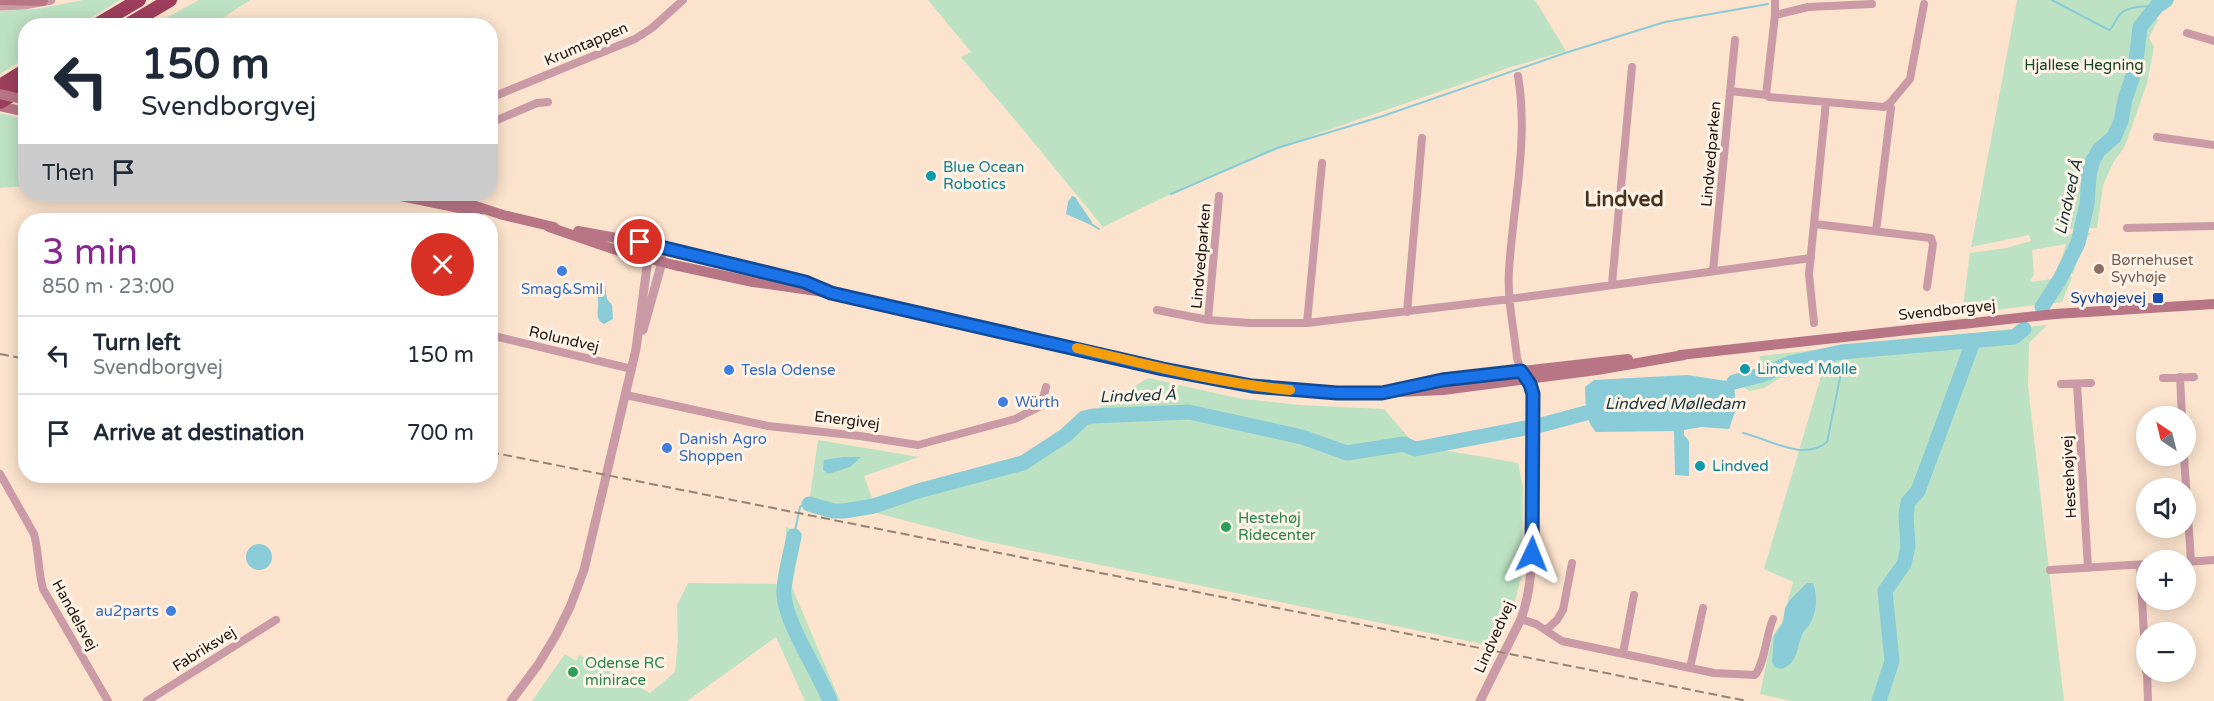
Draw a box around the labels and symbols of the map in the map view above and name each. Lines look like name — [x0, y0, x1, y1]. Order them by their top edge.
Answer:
street label: Krumtappen — [541, 18, 631, 70]
park label: Hjallese Hegning — [2024, 56, 2144, 74]
street label: Lindvedparken — [1697, 100, 1725, 208]
water label: Lindved Å — [2051, 157, 2087, 237]
place label: Blue Ocean Robotics — [943, 158, 1024, 193]
marker: Blue Ocean Robotics — [924, 169, 938, 183]
district label: Lindved — [1584, 187, 1664, 212]
street label: Lindvedparken — [1187, 202, 1215, 310]
pin — [614, 216, 665, 267]
place label: Børnehuset Syvhøje — [2111, 251, 2194, 286]
marker: Børnehuset Syvhøje — [2092, 262, 2106, 276]
marker: Smag&Smil — [555, 264, 569, 278]
place label: Smag&Smil — [521, 280, 603, 298]
place label: Syvhøjevej — [2071, 289, 2146, 307]
marker: Syvhøjevej — [2151, 291, 2165, 305]
street label: Svendborgvej — [1898, 296, 1996, 324]
street label: Rolundvej — [527, 322, 601, 356]
place label: Lindved Mølle — [1757, 360, 1857, 378]
place label: Tesla Odense — [741, 361, 836, 379]
marker: Lindved Mølle — [1738, 362, 1752, 376]
marker: Tesla Odense — [722, 363, 736, 377]
water label: Lindved Å — [1099, 385, 1177, 407]
place label: Würth — [1015, 393, 1059, 411]
water label: Lindved Mølledam — [1605, 394, 1746, 414]
marker: Würth — [996, 395, 1010, 409]
north arrow — [2136, 406, 2196, 466]
street label: Energivej — [813, 407, 881, 433]
place label: Danish Agro Shoppen — [679, 430, 767, 465]
street label: Hestehøjvej — [2058, 435, 2080, 519]
marker: Danish Agro Shoppen — [660, 441, 674, 455]
place label: Lindved — [1712, 457, 1769, 475]
marker: Lindved — [1693, 459, 1707, 473]
place label: Hestehøj Ridecenter — [1238, 509, 1316, 544]
marker: Hestehøj Ridecenter — [1219, 520, 1233, 534]
position arrow — [1500, 522, 1564, 586]
street label: Handelsvej — [48, 577, 102, 653]
street label: Lindvedvej — [1470, 598, 1518, 676]
place label: au2parts — [96, 602, 159, 620]
marker: au2parts — [164, 604, 178, 618]
street label: Fabriksvej — [169, 623, 239, 675]
place label: Odense RC minirace — [585, 654, 665, 689]
marker: Odense RC minirace — [566, 665, 580, 679]

